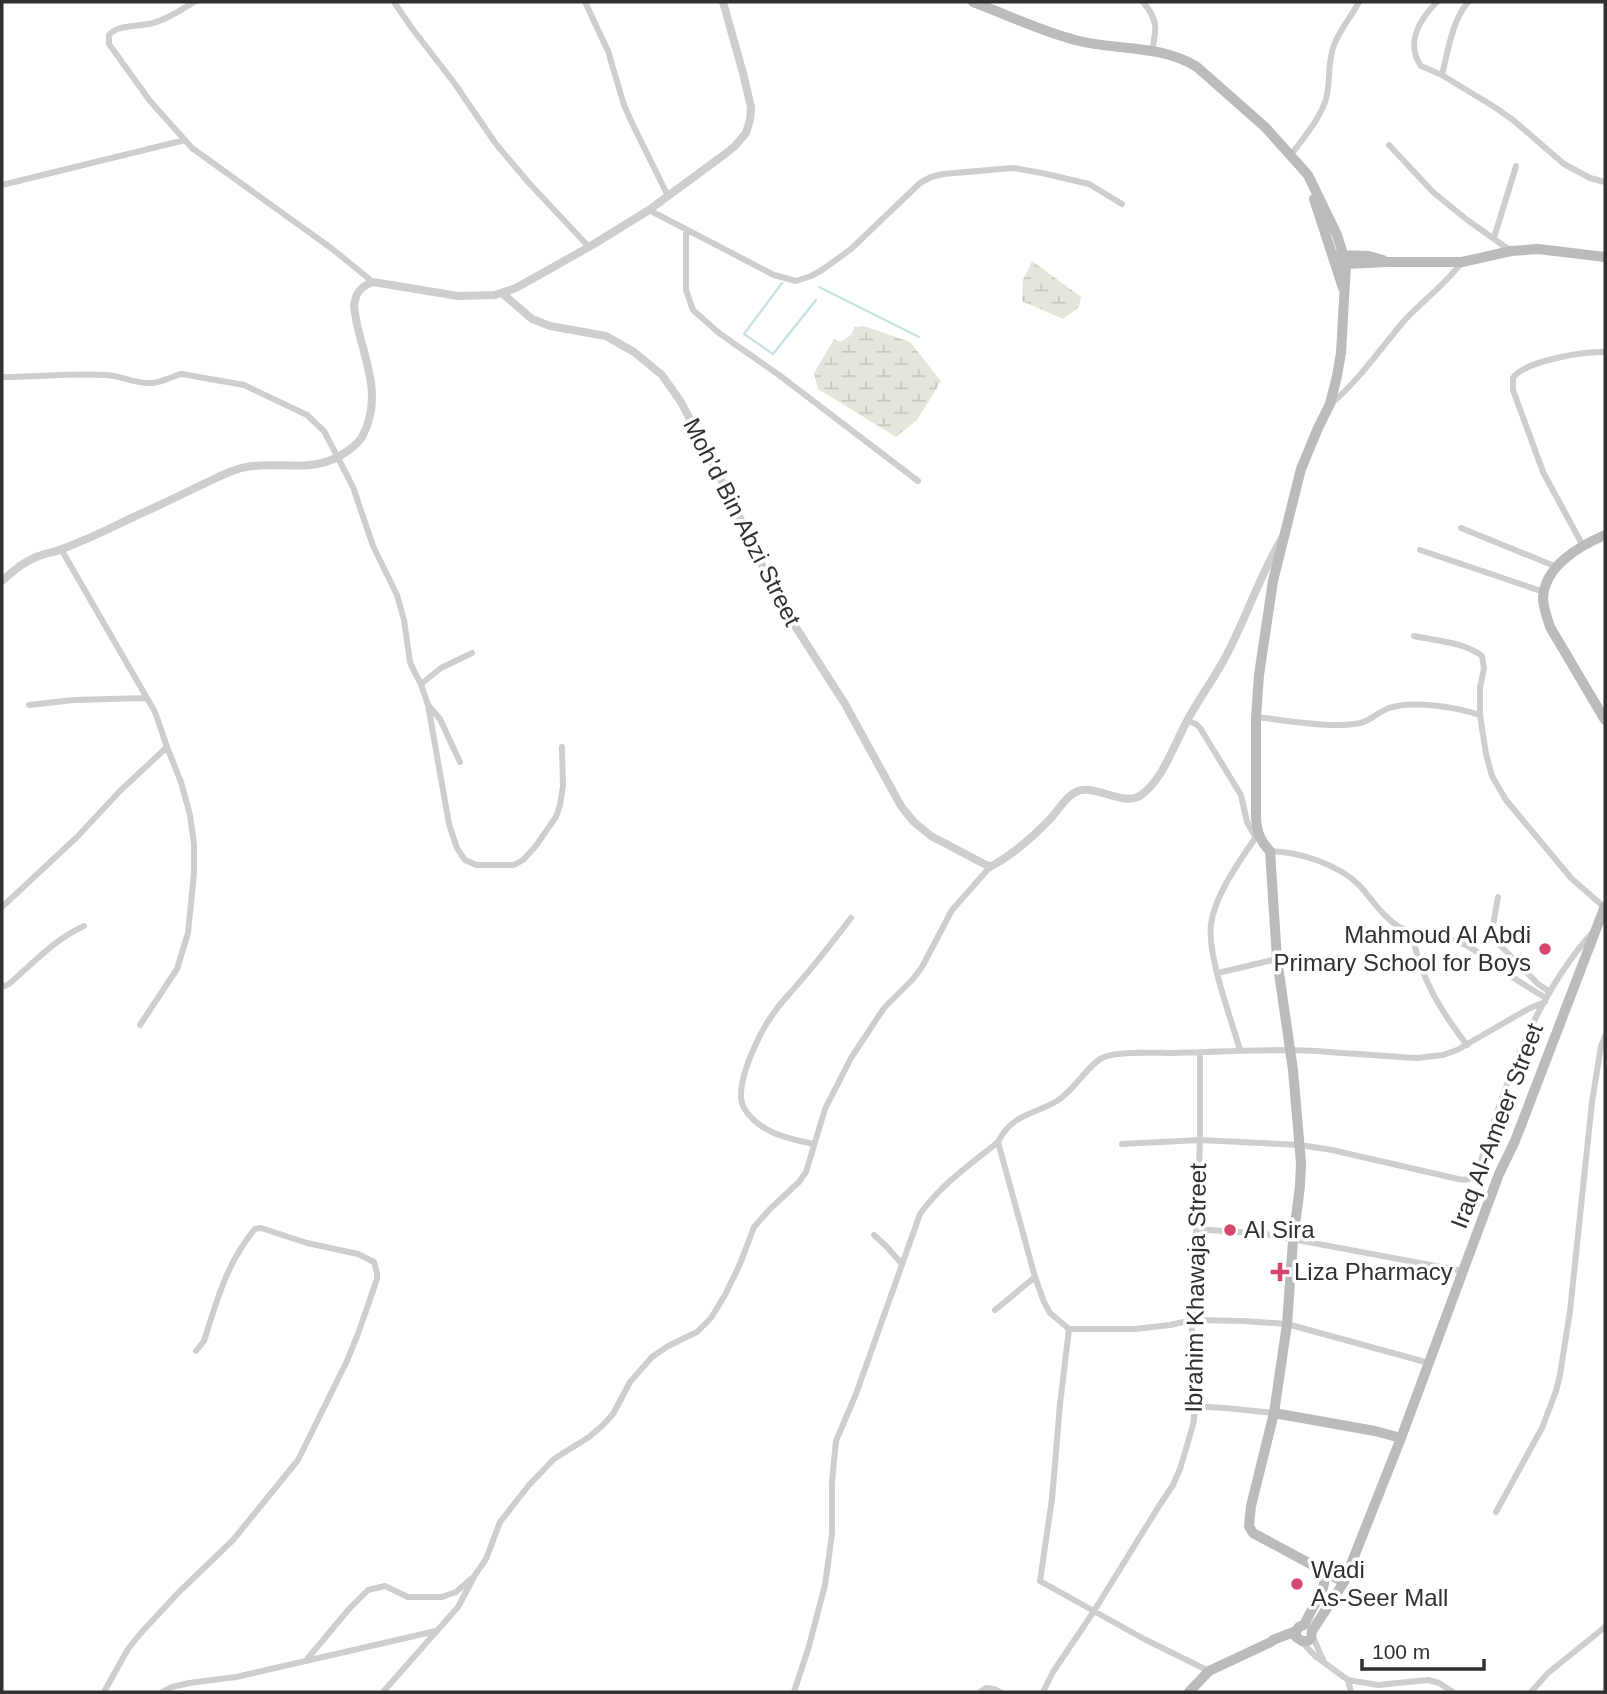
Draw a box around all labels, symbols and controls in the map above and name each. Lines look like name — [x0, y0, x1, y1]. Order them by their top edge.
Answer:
street label: Moh’d Bin Abzi Street — [678, 413, 807, 630]
place label: Mahmoud Al Abdi Primary School for Boys — [1274, 921, 1531, 976]
marker: Mahmoud Al Abdi Primary School for Boys — [1537, 941, 1553, 957]
street label: Iraq Al-Ameer Street — [1445, 1019, 1548, 1232]
street label: Ibrahim Khawaja Street — [1180, 1163, 1211, 1413]
place label: Al Sira — [1244, 1216, 1315, 1243]
marker: Al Sira — [1222, 1222, 1238, 1238]
place label: Liza Pharmacy — [1294, 1258, 1453, 1285]
marker: Liza Pharmacy — [1272, 1264, 1288, 1280]
place label: Wadi As-Seer Mall — [1311, 1556, 1448, 1611]
marker: Wadi As-Seer Mall — [1289, 1576, 1305, 1592]
scale bar — [1362, 1628, 1484, 1672]
text: 100 m — [1372, 1640, 1430, 1663]

